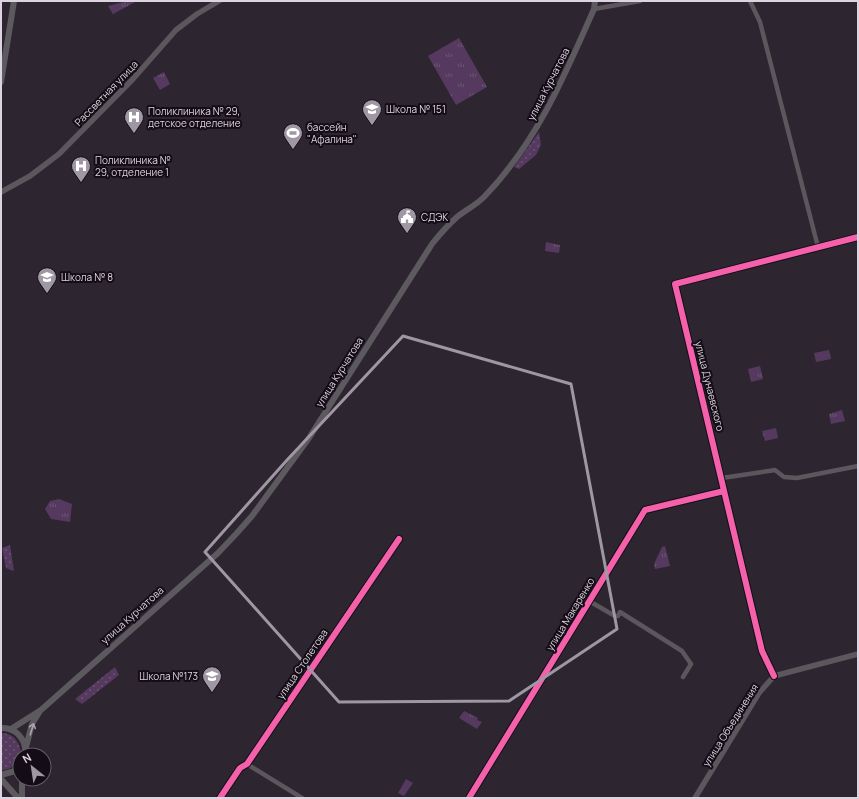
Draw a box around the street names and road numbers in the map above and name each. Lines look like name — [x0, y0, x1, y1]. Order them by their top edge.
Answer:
street label: улица Курчатова — [524, 45, 572, 123]
street label: Рассветная улица — [71, 57, 141, 129]
street label: улица Курчатова — [312, 334, 366, 410]
street label: улица Дунаевского — [692, 340, 728, 433]
street label: улица Макаренко — [543, 575, 597, 653]
street label: улица Курчатова — [98, 583, 166, 647]
street label: улица Столетова — [273, 626, 331, 702]
street label: улица Объединения — [699, 681, 761, 769]

